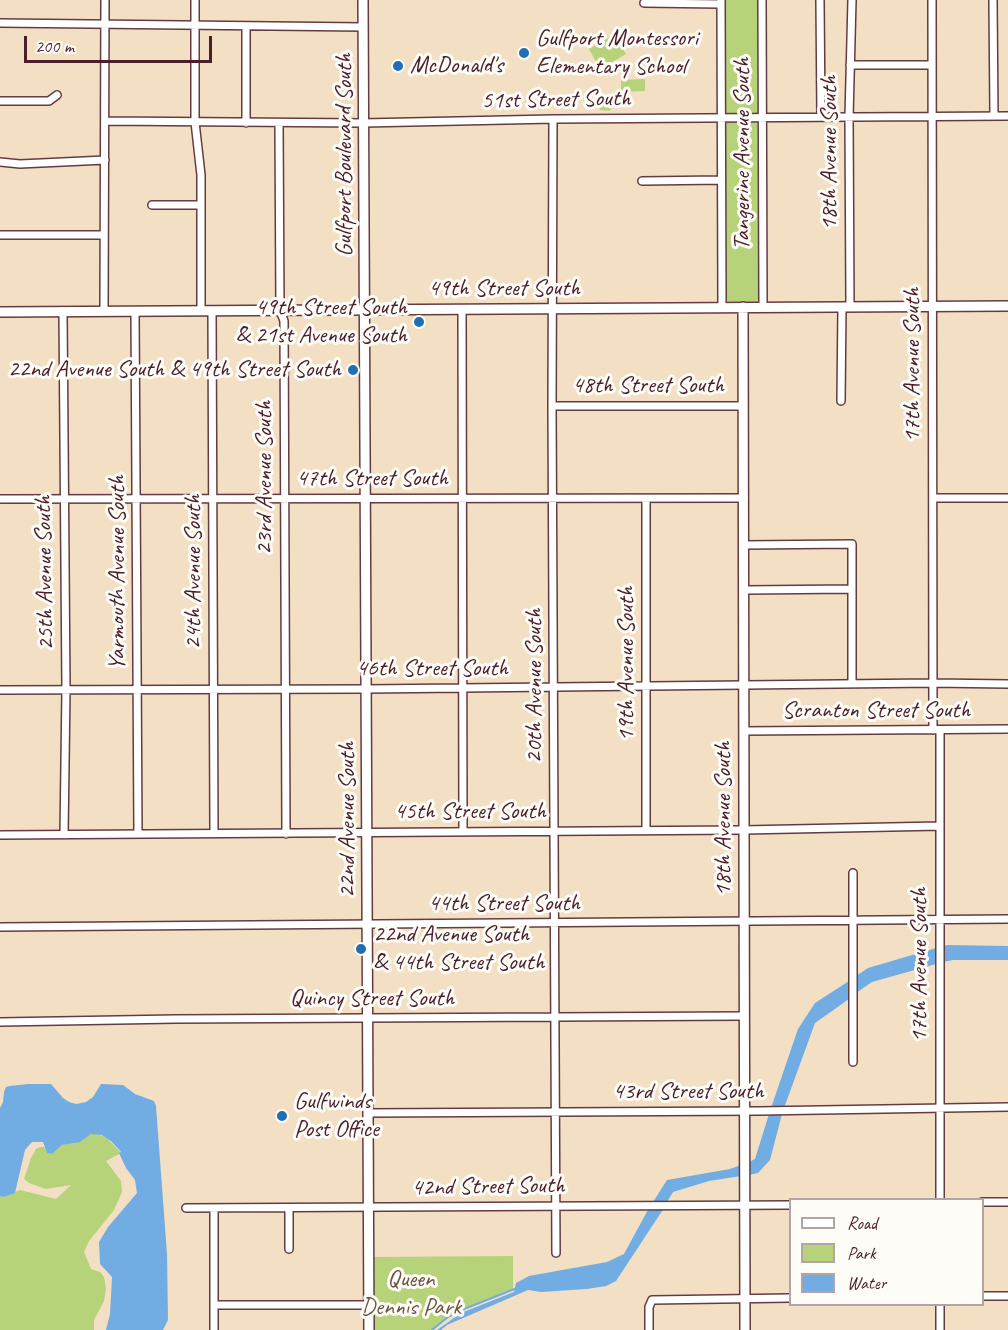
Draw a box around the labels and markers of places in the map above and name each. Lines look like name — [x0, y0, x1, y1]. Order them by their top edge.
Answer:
place label: Gulfport Montessori Elementary School — [536, 25, 698, 81]
marker: Gulfport Montessori Elementary School — [517, 46, 531, 60]
place label: McDonald's — [410, 52, 503, 80]
marker: McDonald's — [391, 59, 405, 73]
place label: 49th Street South & 21st Avenue South — [236, 294, 407, 350]
marker: 49th Street South & 21st Avenue South — [412, 315, 426, 329]
place label: 22nd Avenue South & 49th Street South — [8, 356, 341, 384]
marker: 22nd Avenue South & 49th Street South — [346, 363, 360, 377]
place label: 22nd Avenue South & 44th Street South — [373, 921, 544, 977]
marker: 22nd Avenue South & 44th Street South — [354, 942, 368, 956]
place label: Gulfwinds Post Office — [294, 1088, 379, 1144]
marker: Gulfwinds Post Office — [275, 1109, 289, 1123]

